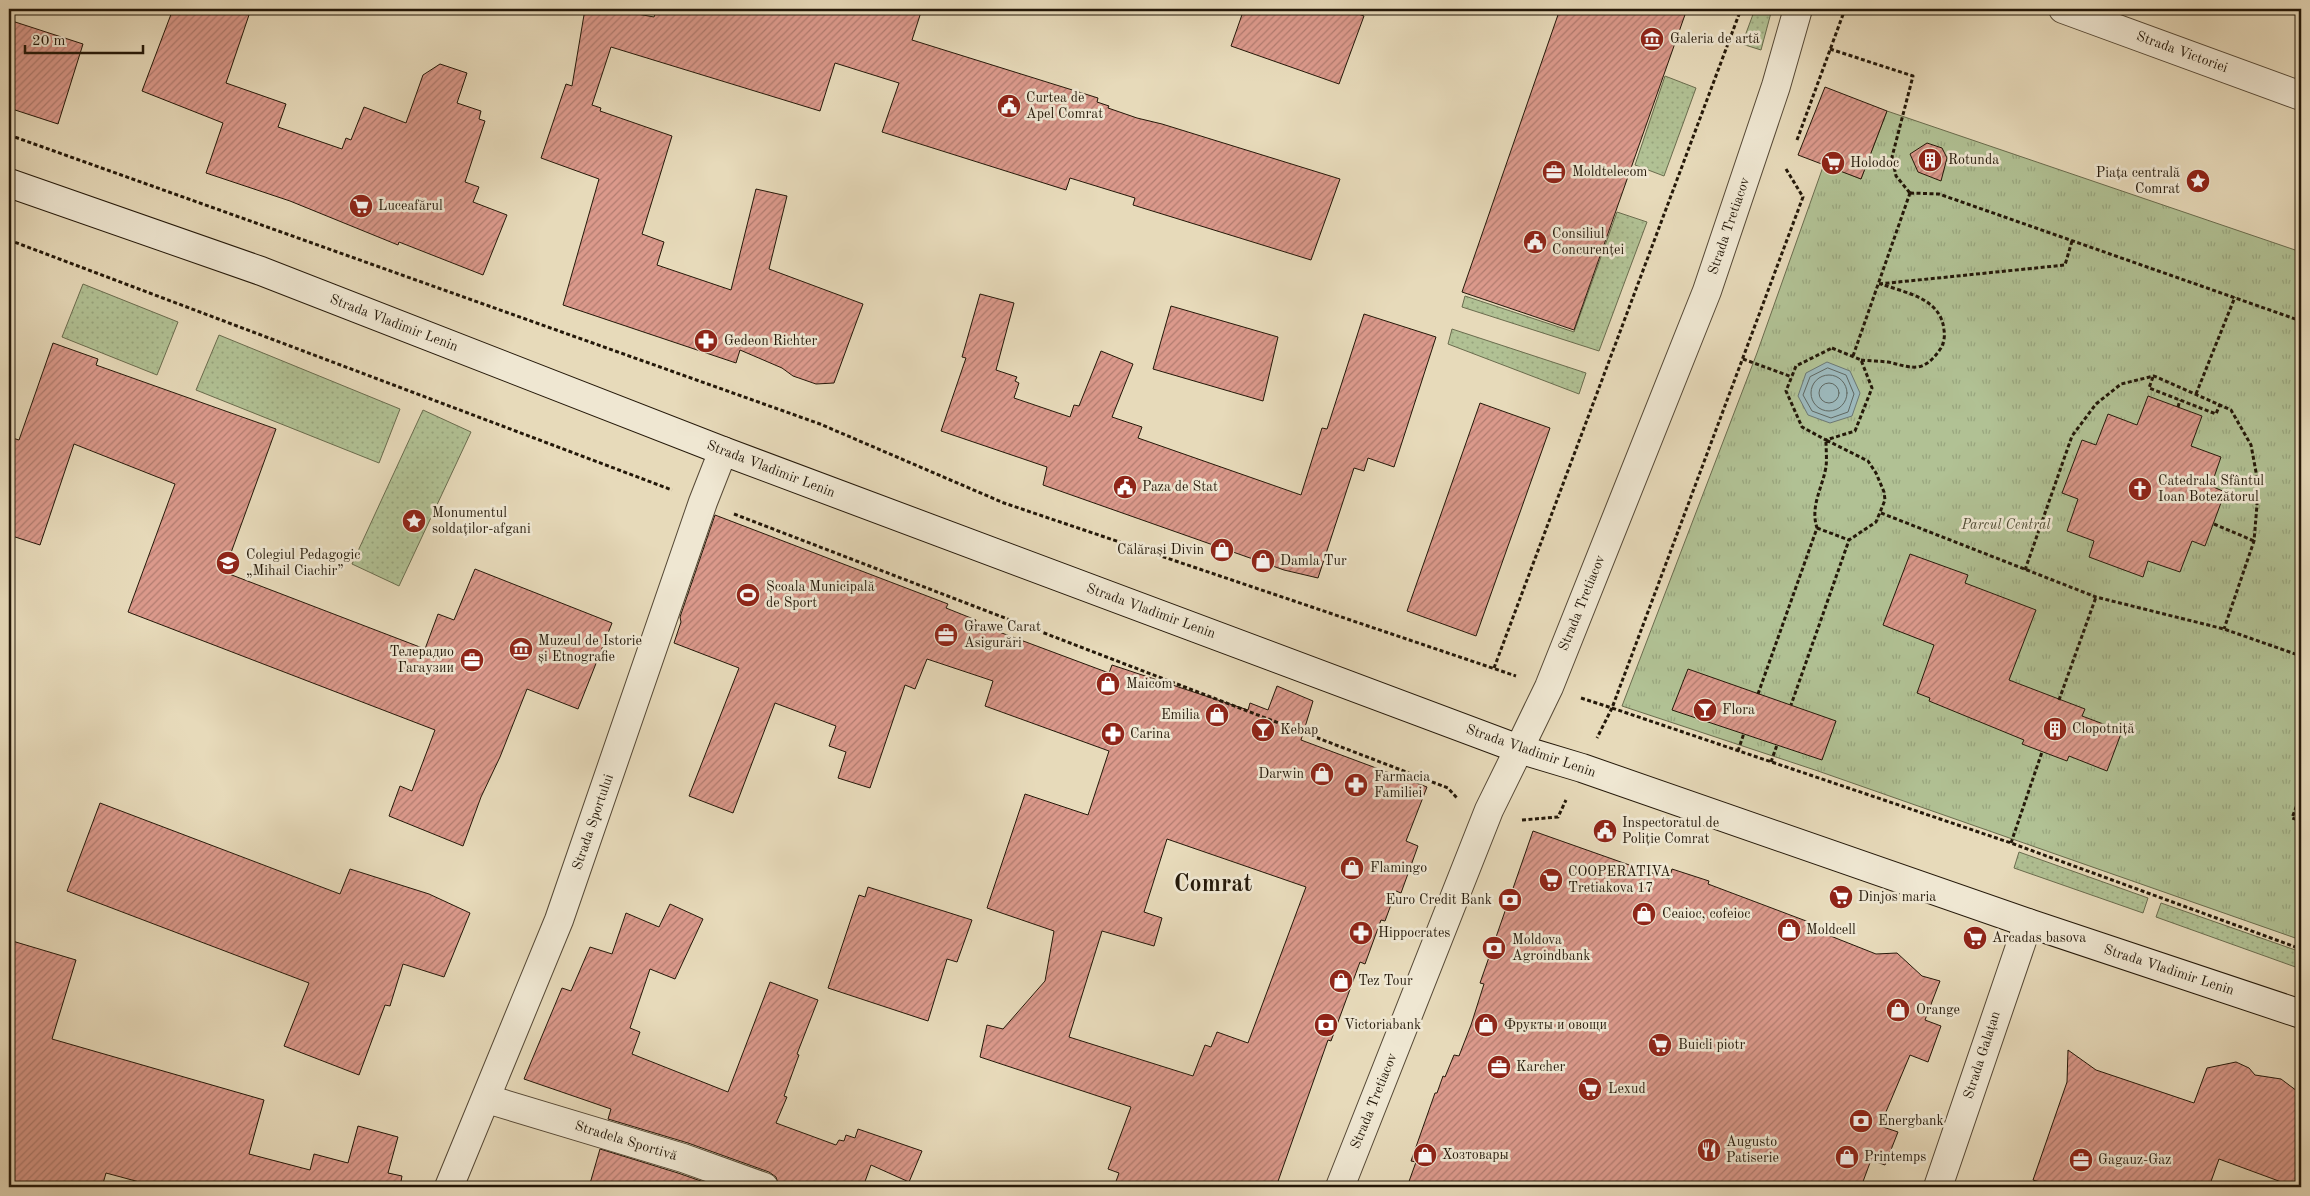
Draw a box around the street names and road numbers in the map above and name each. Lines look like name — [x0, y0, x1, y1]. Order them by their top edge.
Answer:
street label: Strada Victoriei — [2134, 29, 2230, 75]
street label: Strada Tretiacov — [1706, 175, 1752, 277]
street label: Strada Vladimir Lenin — [328, 292, 461, 354]
street label: Strada Vladimir Lenin — [705, 438, 838, 500]
street label: Strada Tretiacov — [1556, 553, 1608, 653]
street label: Strada Vladimir Lenin — [1085, 581, 1218, 641]
street label: Strada Vladimir Lenin — [1464, 722, 1598, 780]
street label: Strada Sportului — [570, 772, 616, 872]
street label: Strada Vladimir Lenin — [2102, 942, 2236, 998]
street label: Strada Galațan — [1961, 1009, 2003, 1101]
street label: Strada Tretiacov — [1348, 1051, 1400, 1151]
street label: Stradela Sportivă — [573, 1119, 679, 1163]

